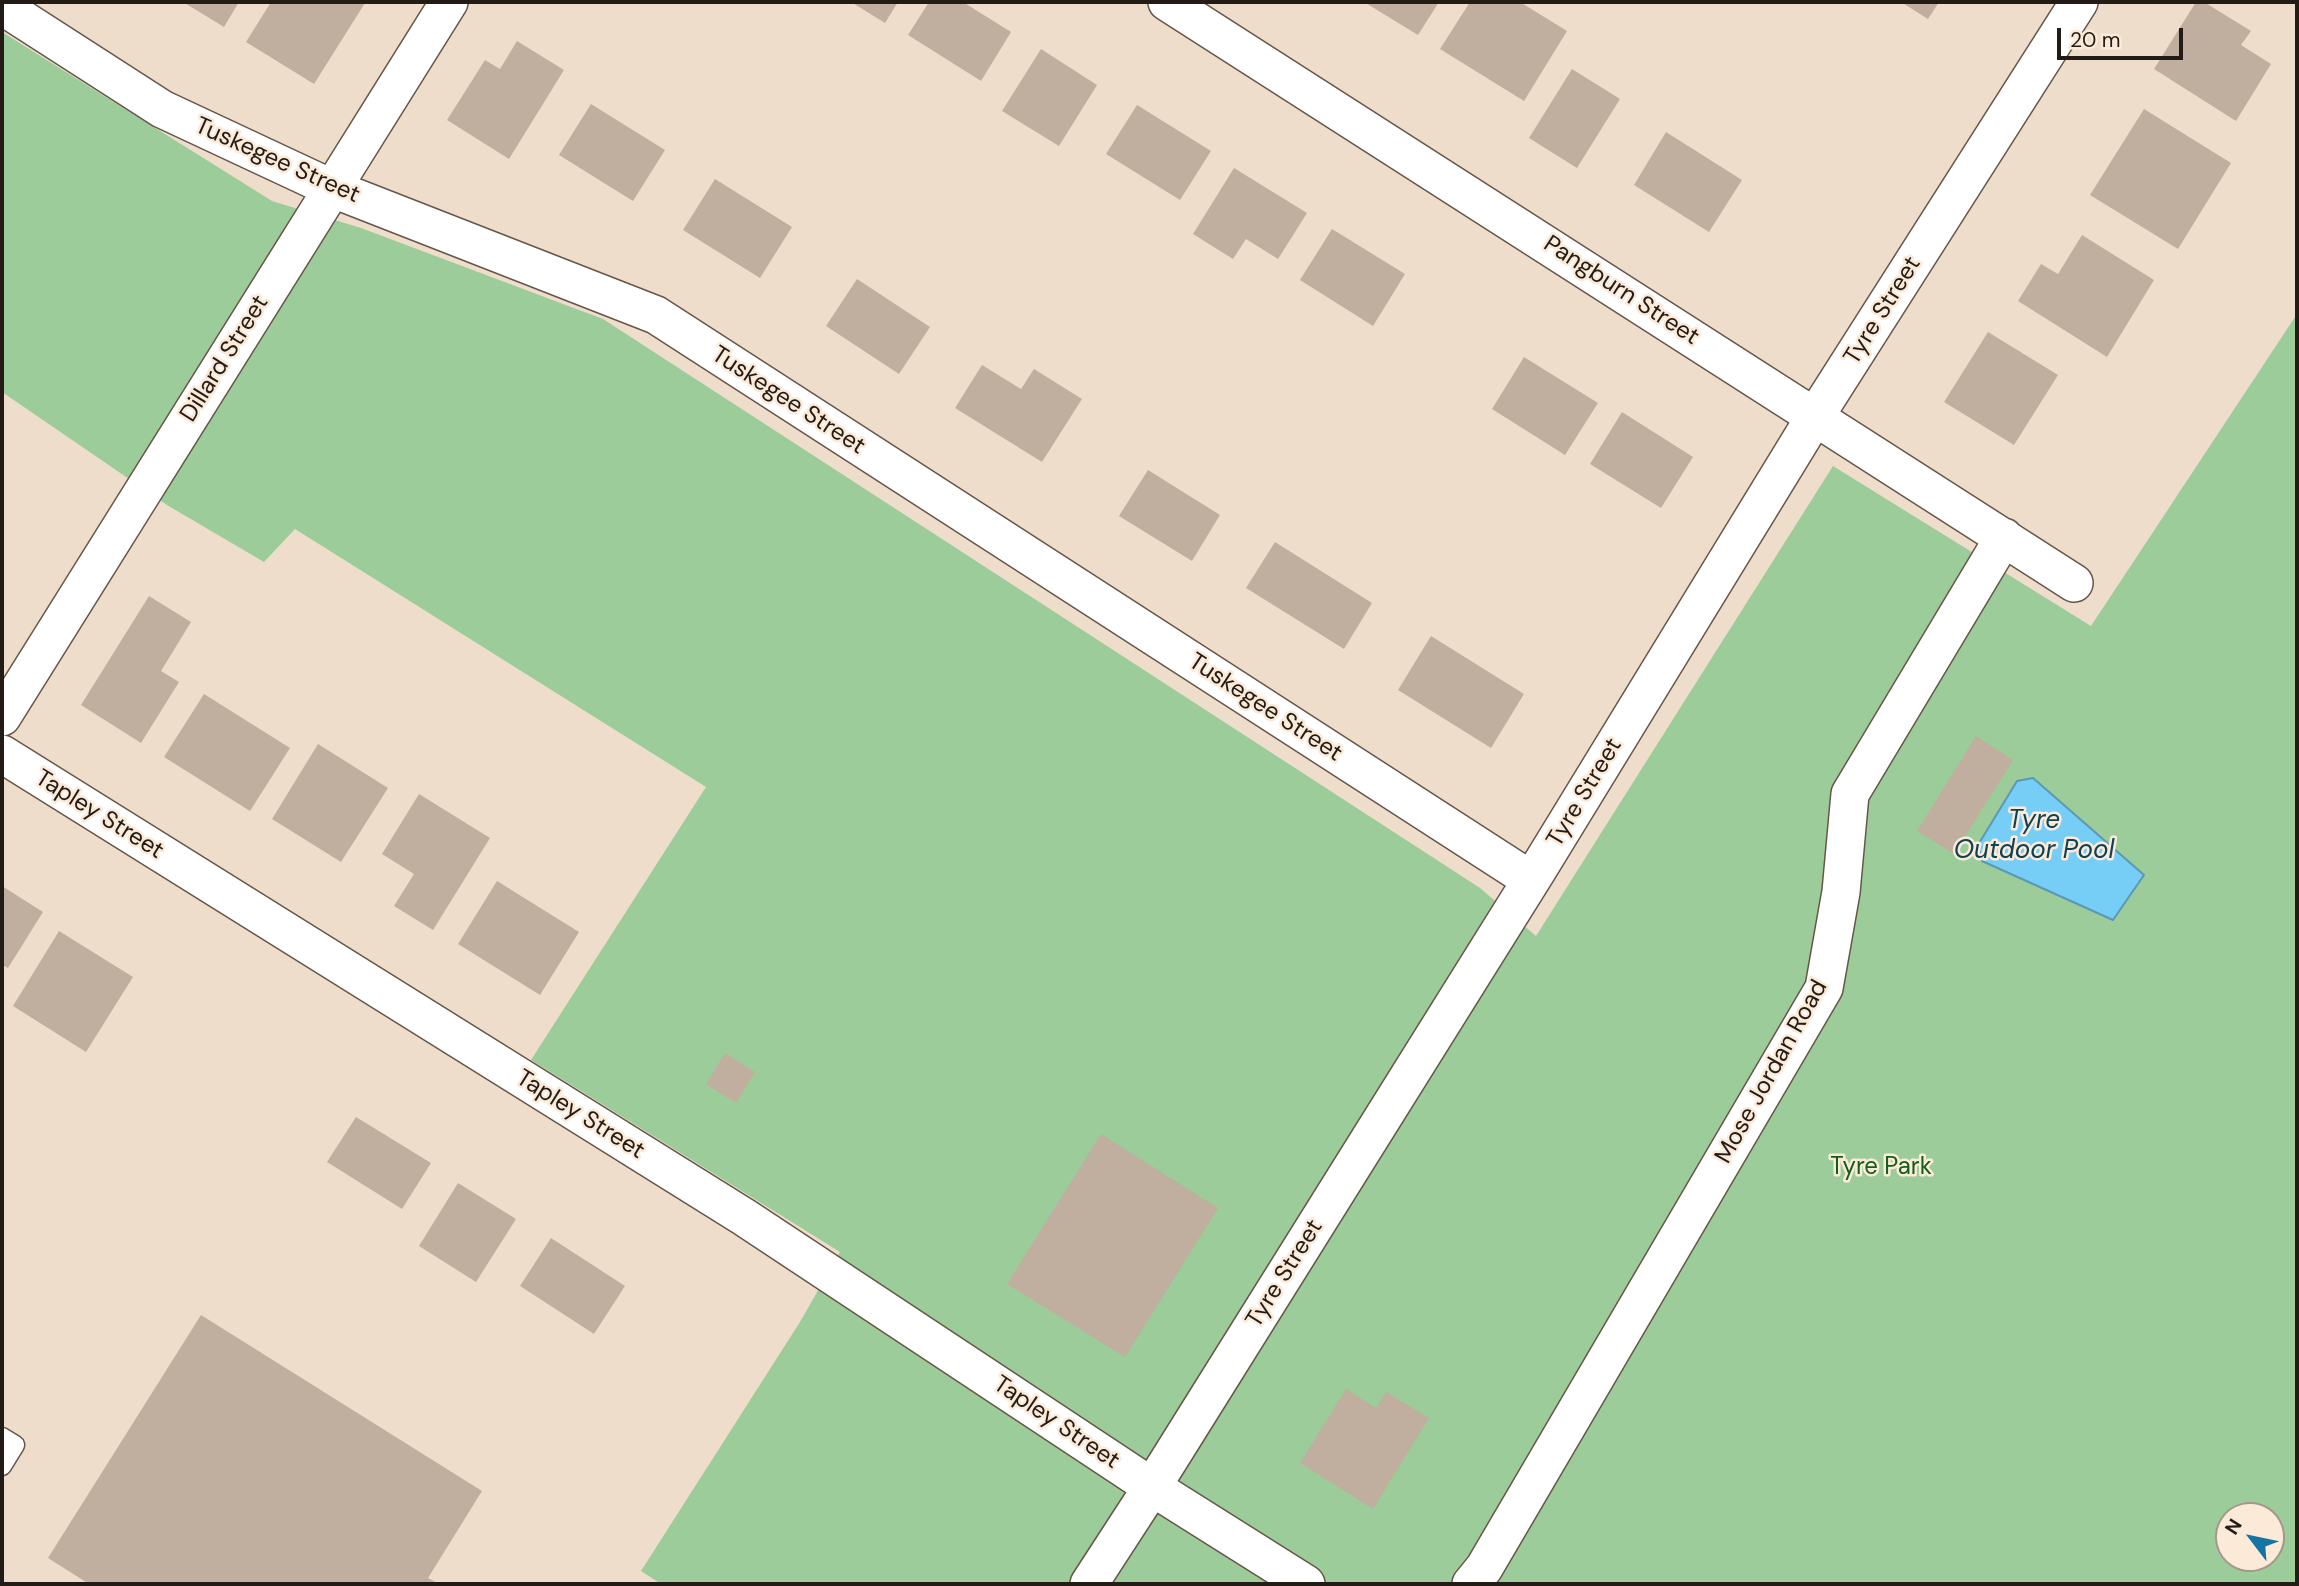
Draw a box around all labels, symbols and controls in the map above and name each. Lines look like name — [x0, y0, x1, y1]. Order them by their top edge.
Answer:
scale bar — [2061, 14, 2187, 58]
text: 20 m — [2070, 26, 2121, 54]
street label: Tuskegee Street — [190, 112, 364, 210]
street label: Pangburn Street — [1538, 230, 1704, 352]
street label: Tyre Street — [1838, 252, 1928, 370]
street label: Dillard Street — [175, 290, 275, 428]
street label: Tuskegee Street — [706, 341, 870, 461]
street label: Tuskegee Street — [1183, 648, 1347, 768]
street label: Tyre Street — [1541, 733, 1629, 853]
street label: Tapley Street — [29, 764, 169, 866]
water label: Tyre Outdoor Pool — [1954, 805, 2114, 866]
street label: Mose Jordan Road — [1710, 975, 1834, 1169]
street label: Tapley Street — [510, 1064, 650, 1166]
park label: Tyre Park — [1830, 1154, 1932, 1182]
street label: Tyre Street — [1240, 1215, 1330, 1333]
street label: Tapley Street — [987, 1370, 1125, 1476]
north arrow — [2215, 1502, 2285, 1572]
text: N — [2219, 1514, 2248, 1539]

